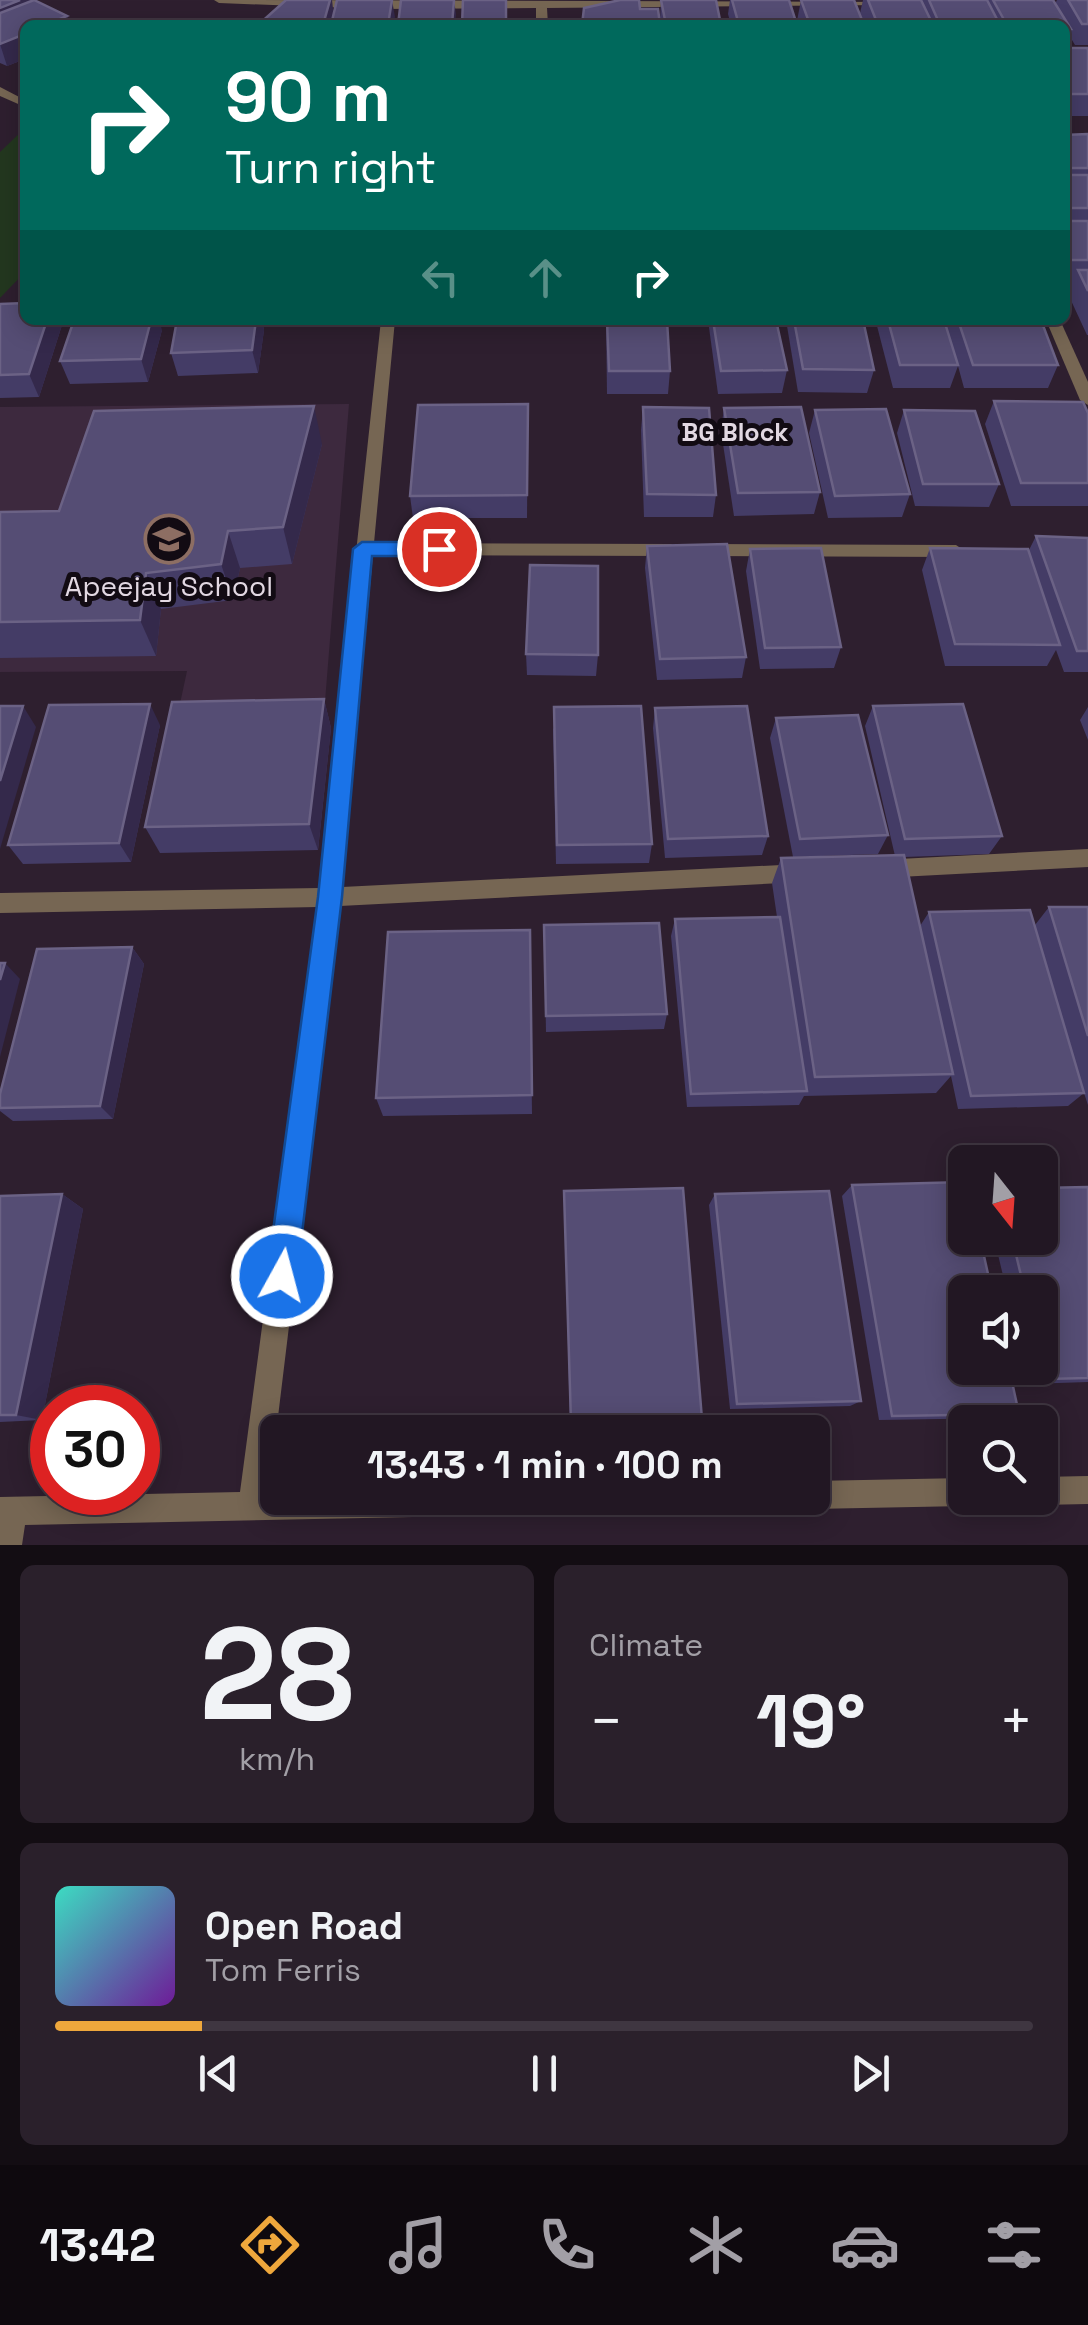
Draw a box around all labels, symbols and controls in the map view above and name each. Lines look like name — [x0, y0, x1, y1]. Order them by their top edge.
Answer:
text: 90 m — [225, 52, 391, 141]
icon: right — [60, 60, 190, 190]
text: Turn right — [225, 139, 436, 196]
icon: left — [413, 250, 468, 305]
icon: ahead — [518, 250, 573, 305]
icon: right — [623, 250, 678, 305]
district label: BG Block — [682, 416, 788, 448]
pin — [397, 507, 482, 592]
school or university icon: Apeejay School — [143, 513, 195, 565]
icon: arrive — [412, 522, 467, 577]
place label: Apeejay School — [65, 568, 273, 604]
north arrow — [948, 1145, 1058, 1255]
map controls — [948, 1145, 1058, 1515]
position arrow — [230, 1224, 334, 1328]
button: sound — [948, 1275, 1058, 1385]
speed limit sign: 30 — [30, 1385, 160, 1515]
button: search — [948, 1405, 1058, 1515]
text: 13:43 · 1 min · 100 m — [367, 1441, 723, 1489]
text: 28 — [199, 1591, 355, 1757]
text: Climate — [589, 1625, 703, 1665]
text: 19° — [756, 1673, 866, 1769]
text: − — [589, 1686, 623, 1756]
text: + — [999, 1686, 1033, 1756]
text: km/h — [239, 1739, 315, 1779]
text: Open Road — [205, 1902, 403, 1950]
text: Tom Ferris — [205, 1950, 361, 1990]
icon: previous — [191, 2046, 246, 2101]
icon: pause — [517, 2046, 572, 2101]
icon: next — [843, 2046, 898, 2101]
icon: directions — [235, 2210, 305, 2280]
icon: music — [383, 2210, 453, 2280]
icon: phone — [532, 2210, 602, 2280]
icon: climate — [681, 2210, 751, 2280]
icon: car — [830, 2210, 900, 2280]
icon: filters — [979, 2210, 1049, 2280]
text: 13:42 — [39, 2217, 156, 2274]

